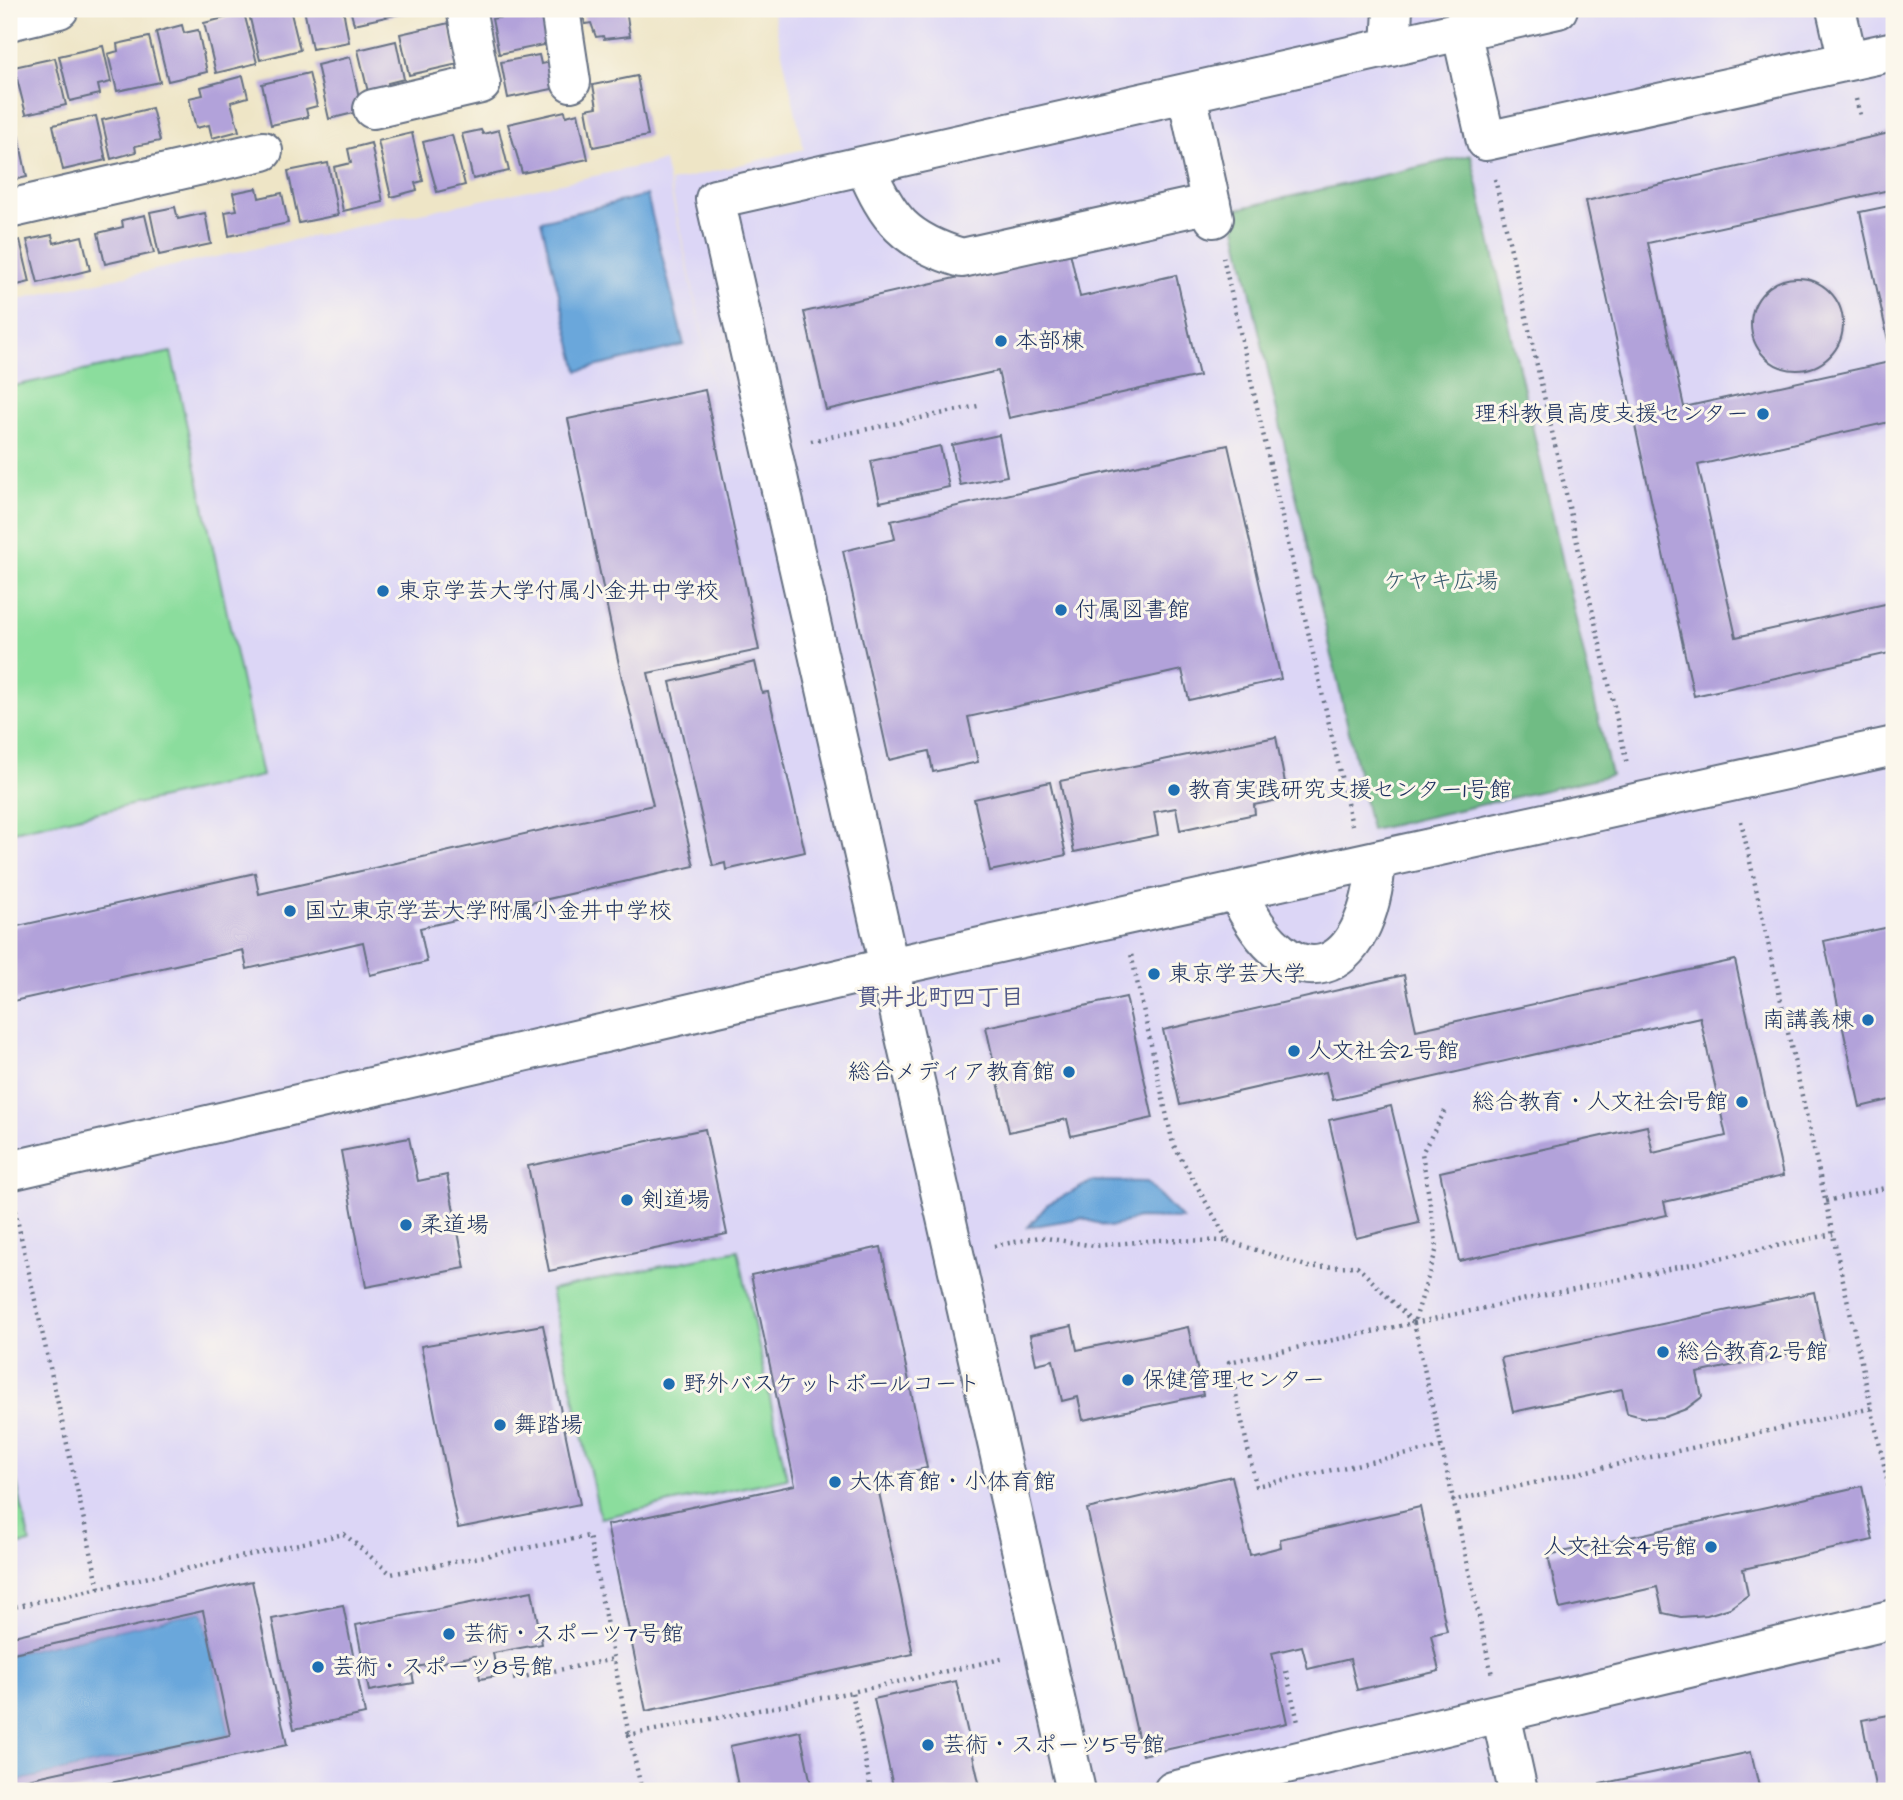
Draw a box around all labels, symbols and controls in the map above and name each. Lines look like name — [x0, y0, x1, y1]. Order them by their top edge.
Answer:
place label: 本部棟 — [1015, 325, 1084, 357]
marker: 本部棟 — [993, 333, 1009, 349]
place label: 理科教員高度支援センター — [1474, 398, 1749, 430]
marker: 理科教員高度支援センター — [1755, 406, 1771, 422]
park label: ケヤキ広場 — [1384, 565, 1499, 597]
place label: 東京学芸大学付属小金井中学校 — [397, 575, 719, 607]
marker: 東京学芸大学付属小金井中学校 — [375, 583, 391, 599]
place label: 付属図書館 — [1075, 594, 1190, 626]
marker: 付属図書館 — [1053, 602, 1069, 618]
place label: 教育実践研究支援センター1号館 — [1188, 774, 1512, 806]
marker: 教育実践研究支援センター1号館 — [1166, 782, 1182, 798]
place label: 国立東京学芸大学附属小金井中学校 — [304, 895, 672, 927]
marker: 国立東京学芸大学附属小金井中学校 — [282, 903, 298, 919]
place label: 東京学芸大学 — [1168, 958, 1306, 990]
marker: 東京学芸大学 — [1146, 966, 1162, 982]
district label: 貫井北町四丁目 — [856, 981, 1024, 1015]
place label: 南講義棟 — [1762, 1004, 1854, 1036]
marker: 南講義棟 — [1860, 1012, 1876, 1028]
place label: 人文社会2号館 — [1308, 1035, 1459, 1067]
marker: 人文社会2号館 — [1286, 1043, 1302, 1059]
place label: 総合メディア教育館 — [848, 1056, 1055, 1088]
marker: 総合メディア教育館 — [1061, 1064, 1077, 1080]
place label: 総合教育・人文社会1号館 — [1472, 1086, 1728, 1118]
marker: 総合教育・人文社会1号館 — [1734, 1094, 1750, 1110]
place label: 剣道場 — [641, 1184, 710, 1216]
marker: 剣道場 — [619, 1192, 635, 1208]
place label: 柔道場 — [420, 1209, 489, 1241]
marker: 柔道場 — [398, 1217, 414, 1233]
place label: 総合教育2号館 — [1677, 1336, 1828, 1368]
marker: 総合教育2号館 — [1655, 1344, 1671, 1360]
place label: 保健管理センター — [1142, 1364, 1325, 1396]
place label: 野外バスケットボールコート — [683, 1368, 981, 1400]
marker: 保健管理センター — [1120, 1372, 1136, 1388]
marker: 野外バスケットボールコート — [661, 1376, 677, 1392]
place label: 舞踏場 — [514, 1409, 583, 1441]
marker: 舞踏場 — [492, 1417, 508, 1433]
place label: 大体育館・小体育館 — [849, 1466, 1056, 1498]
marker: 大体育館・小体育館 — [827, 1474, 843, 1490]
place label: 人文社会4号館 — [1543, 1531, 1697, 1563]
marker: 人文社会4号館 — [1703, 1539, 1719, 1555]
place label: 芸術・スポーツ7号館 — [463, 1618, 684, 1650]
marker: 芸術・スポーツ7号館 — [441, 1626, 457, 1642]
place label: 芸術・スポーツ8号館 — [332, 1651, 553, 1683]
marker: 芸術・スポーツ8号館 — [310, 1659, 326, 1675]
place label: 芸術・スポーツ5号館 — [942, 1729, 1165, 1761]
marker: 芸術・スポーツ5号館 — [920, 1737, 936, 1753]

